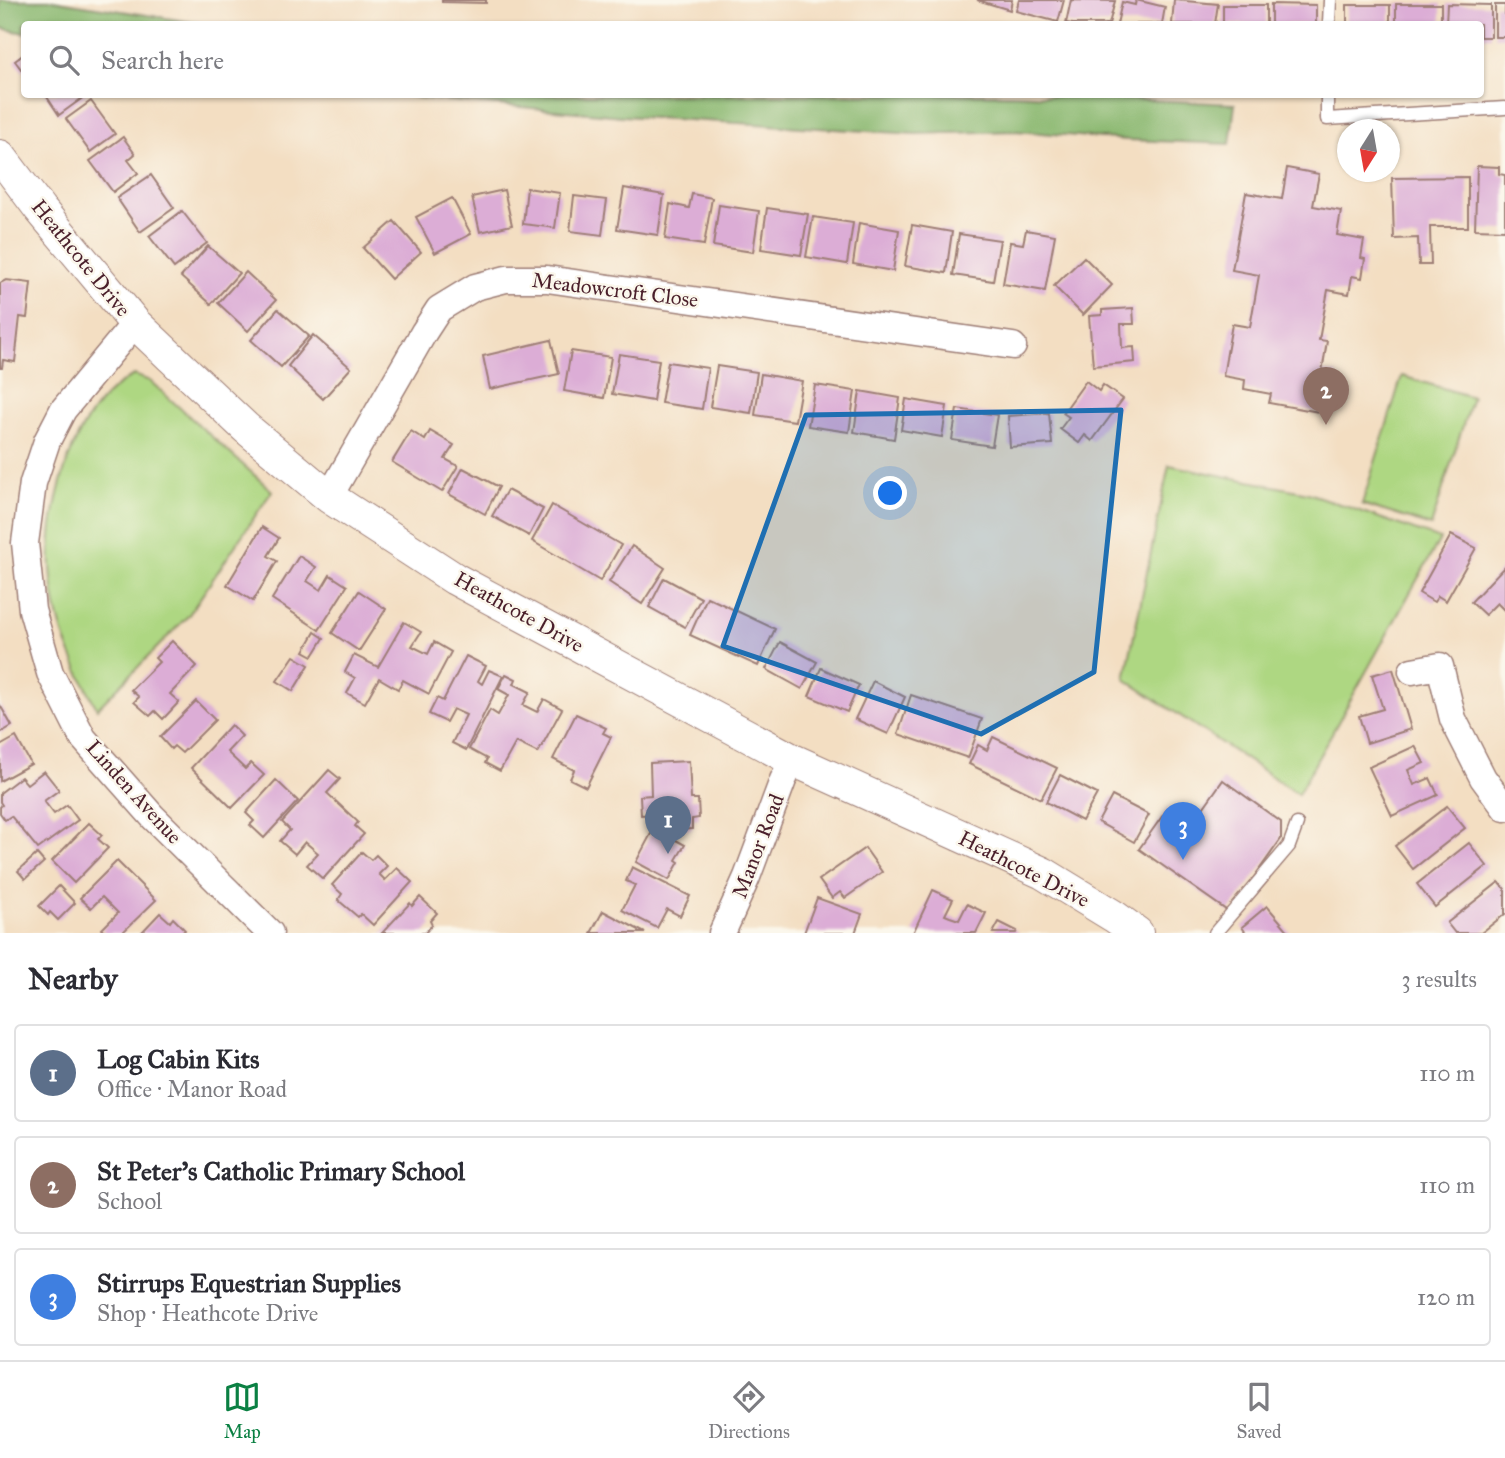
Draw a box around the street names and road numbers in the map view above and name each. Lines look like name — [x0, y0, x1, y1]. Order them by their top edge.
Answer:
street label: Heathcote Drive — [26, 194, 136, 322]
street label: Meadowcroft Close — [530, 267, 700, 313]
street label: Heathcote Drive — [450, 566, 588, 658]
street label: Linden Avenue — [81, 735, 188, 850]
street label: Manor Road — [726, 790, 790, 902]
street label: Heathcote Drive — [954, 825, 1094, 913]

